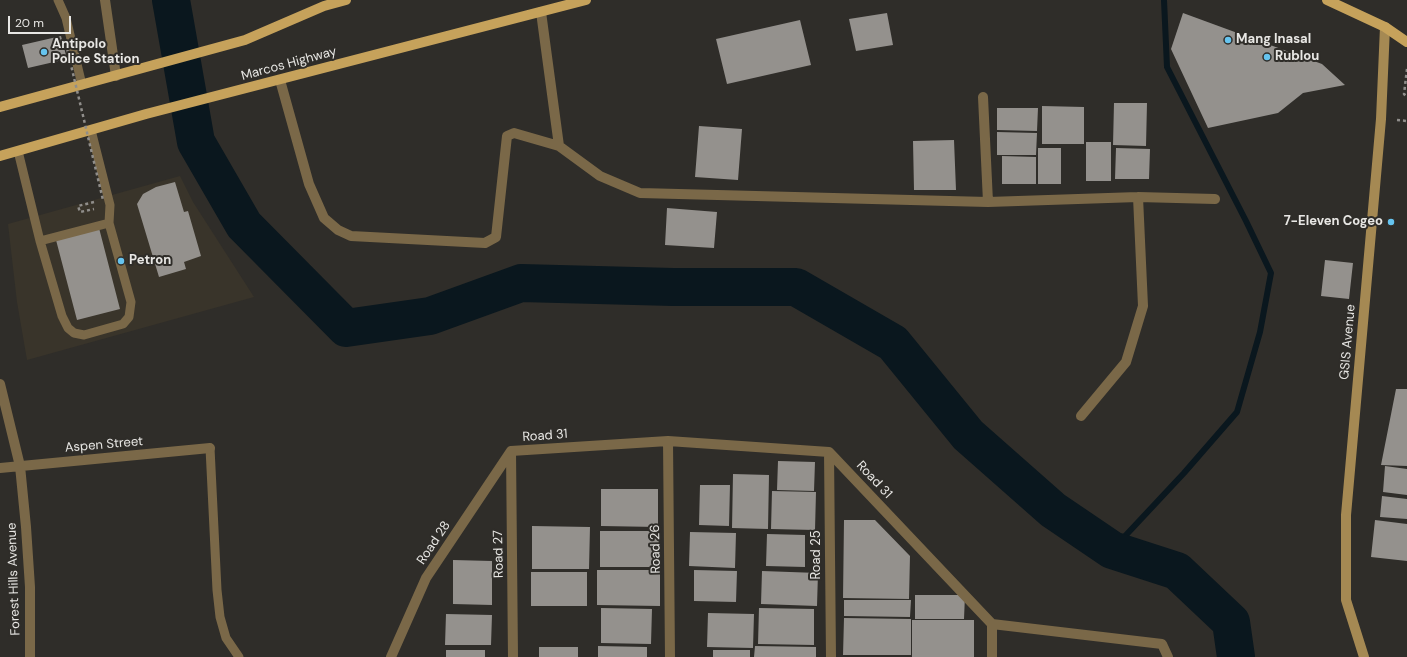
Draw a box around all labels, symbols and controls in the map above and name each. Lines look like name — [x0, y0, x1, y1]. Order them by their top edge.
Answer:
scale bar — [10, 8, 73, 34]
text: 20 m — [15, 15, 44, 31]
place label: Mang Inasal — [1236, 32, 1311, 48]
marker: Mang Inasal — [1223, 35, 1233, 45]
place label: Antipolo Police Station — [52, 37, 140, 68]
street label: Marcos Highway — [240, 44, 338, 84]
marker: Antipolo Police Station — [39, 47, 49, 57]
place label: Rublou — [1275, 49, 1319, 65]
marker: Rublou — [1262, 52, 1272, 62]
place label: 7-Eleven Cogeo — [1284, 214, 1383, 230]
marker: 7-Eleven Cogeo — [1386, 217, 1396, 227]
place label: Petron — [129, 253, 171, 269]
marker: Petron — [116, 256, 126, 266]
street label: GSIS Avenue — [1337, 304, 1359, 380]
street label: Road 31 — [522, 427, 568, 445]
street label: Aspen Street — [64, 434, 144, 456]
street label: Road 31 — [853, 458, 895, 502]
street label: Road 28 — [414, 518, 454, 568]
street label: Forest Hills Avenue — [4, 522, 24, 636]
street label: Road 26 — [648, 524, 664, 574]
street label: Road 27 — [491, 530, 507, 578]
street label: Road 25 — [809, 530, 825, 580]

